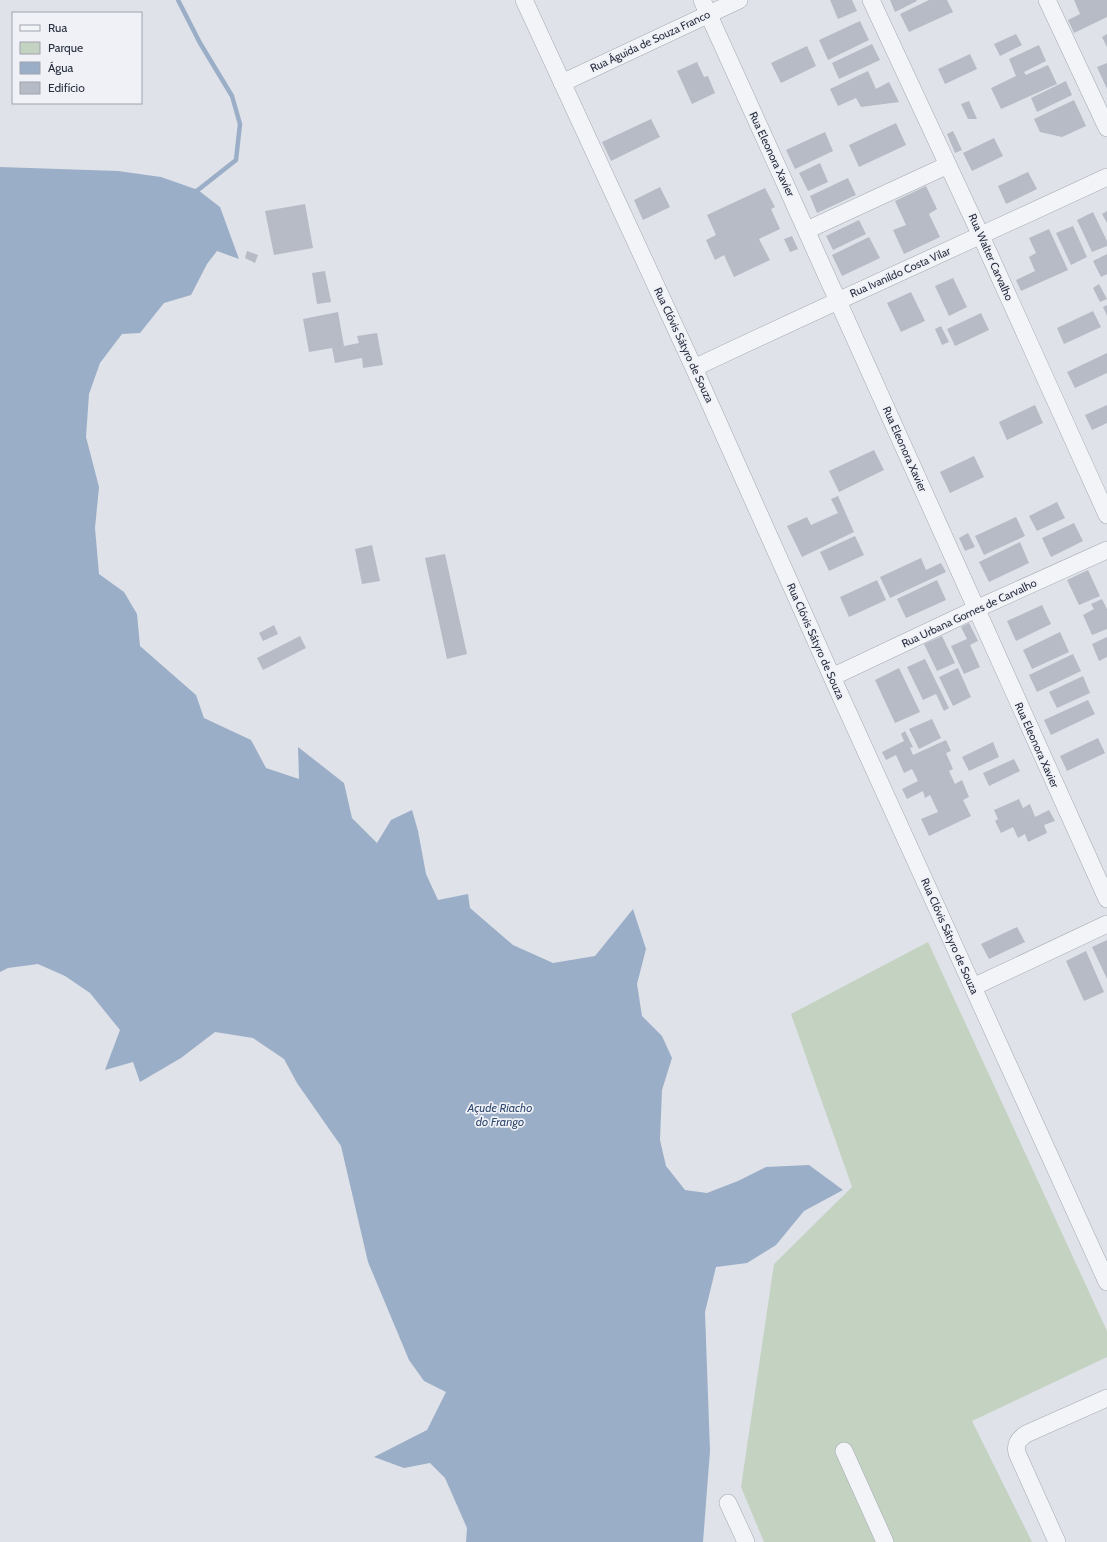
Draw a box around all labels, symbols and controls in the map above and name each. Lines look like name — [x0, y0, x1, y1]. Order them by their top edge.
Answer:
street label: Rua Águida de Souza Franco — [588, 7, 712, 75]
legend — [12, 12, 142, 104]
text: Rua — [48, 20, 67, 35]
text: Parque — [48, 40, 83, 55]
text: Água — [48, 60, 74, 75]
text: Edifício — [48, 80, 85, 95]
street label: Rua Eleonora Xavier — [746, 109, 798, 199]
street label: Rua Walter Carvalho — [966, 211, 1016, 303]
street label: Rua Ivanildo Costa Vilar — [848, 243, 953, 300]
street label: Rua Clóvis Sátyro de Souza — [651, 285, 717, 406]
street label: Rua Eleonora Xavier — [880, 404, 930, 494]
street label: Rua Urbana Gomes de Carvalho — [899, 576, 1039, 650]
street label: Rua Clóvis Sátyro de Souza — [784, 581, 848, 702]
street label: Rua Eleonora Xavier — [1012, 700, 1062, 790]
street label: Rua Clóvis Sátyro de Souza — [918, 876, 982, 997]
water label: Açude Riacho do Frango — [467, 1100, 532, 1129]

